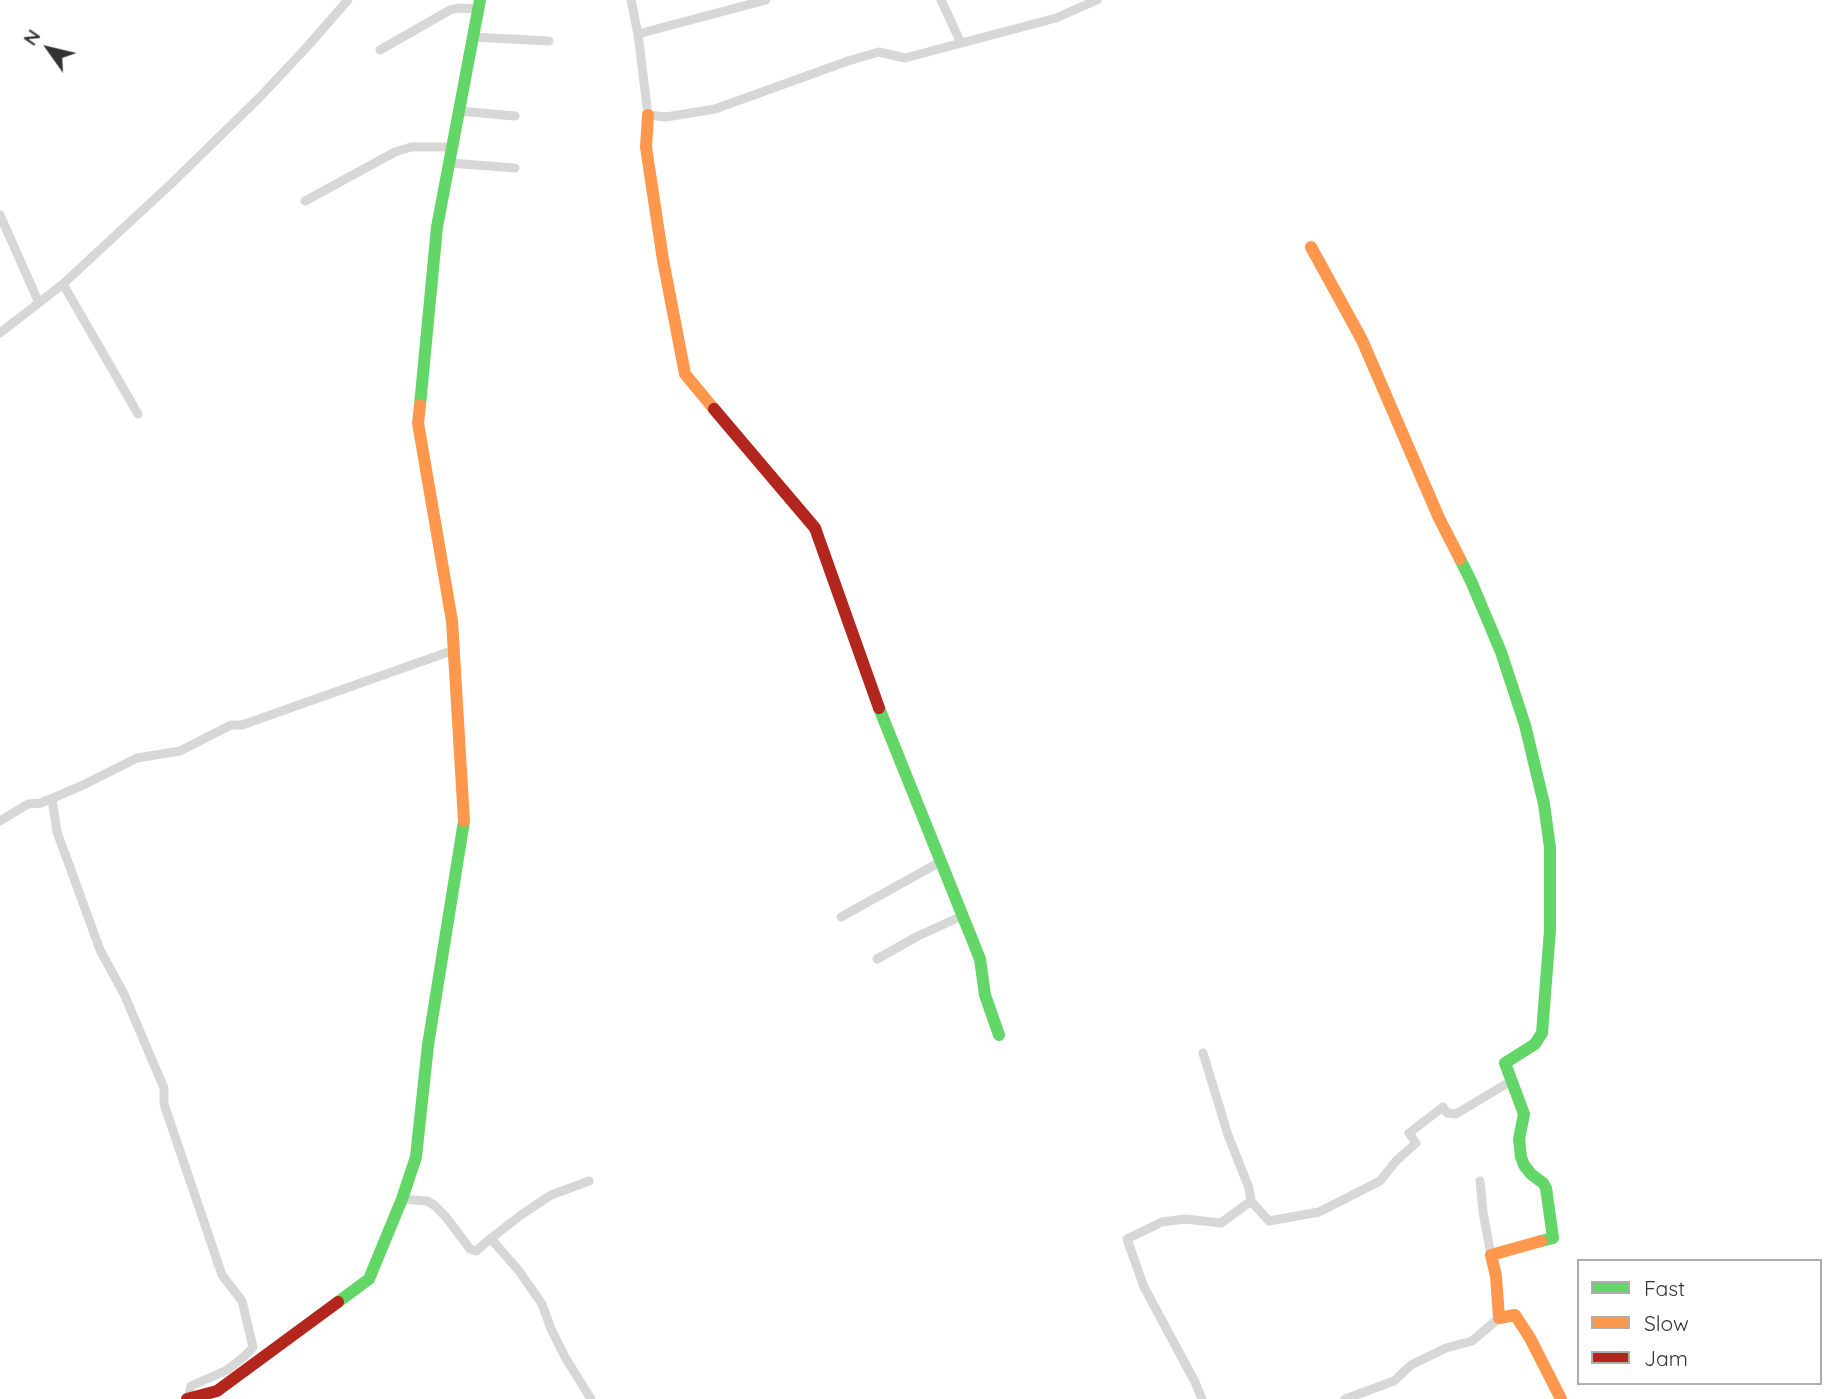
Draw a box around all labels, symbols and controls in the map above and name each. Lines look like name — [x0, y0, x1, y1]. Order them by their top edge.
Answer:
north arrow — [14, 14, 84, 84]
text: N — [18, 25, 45, 50]
legend — [1577, 1259, 1822, 1385]
text: Fast — [1644, 1275, 1685, 1301]
text: Slow — [1644, 1310, 1689, 1336]
text: Jam — [1644, 1345, 1688, 1371]

